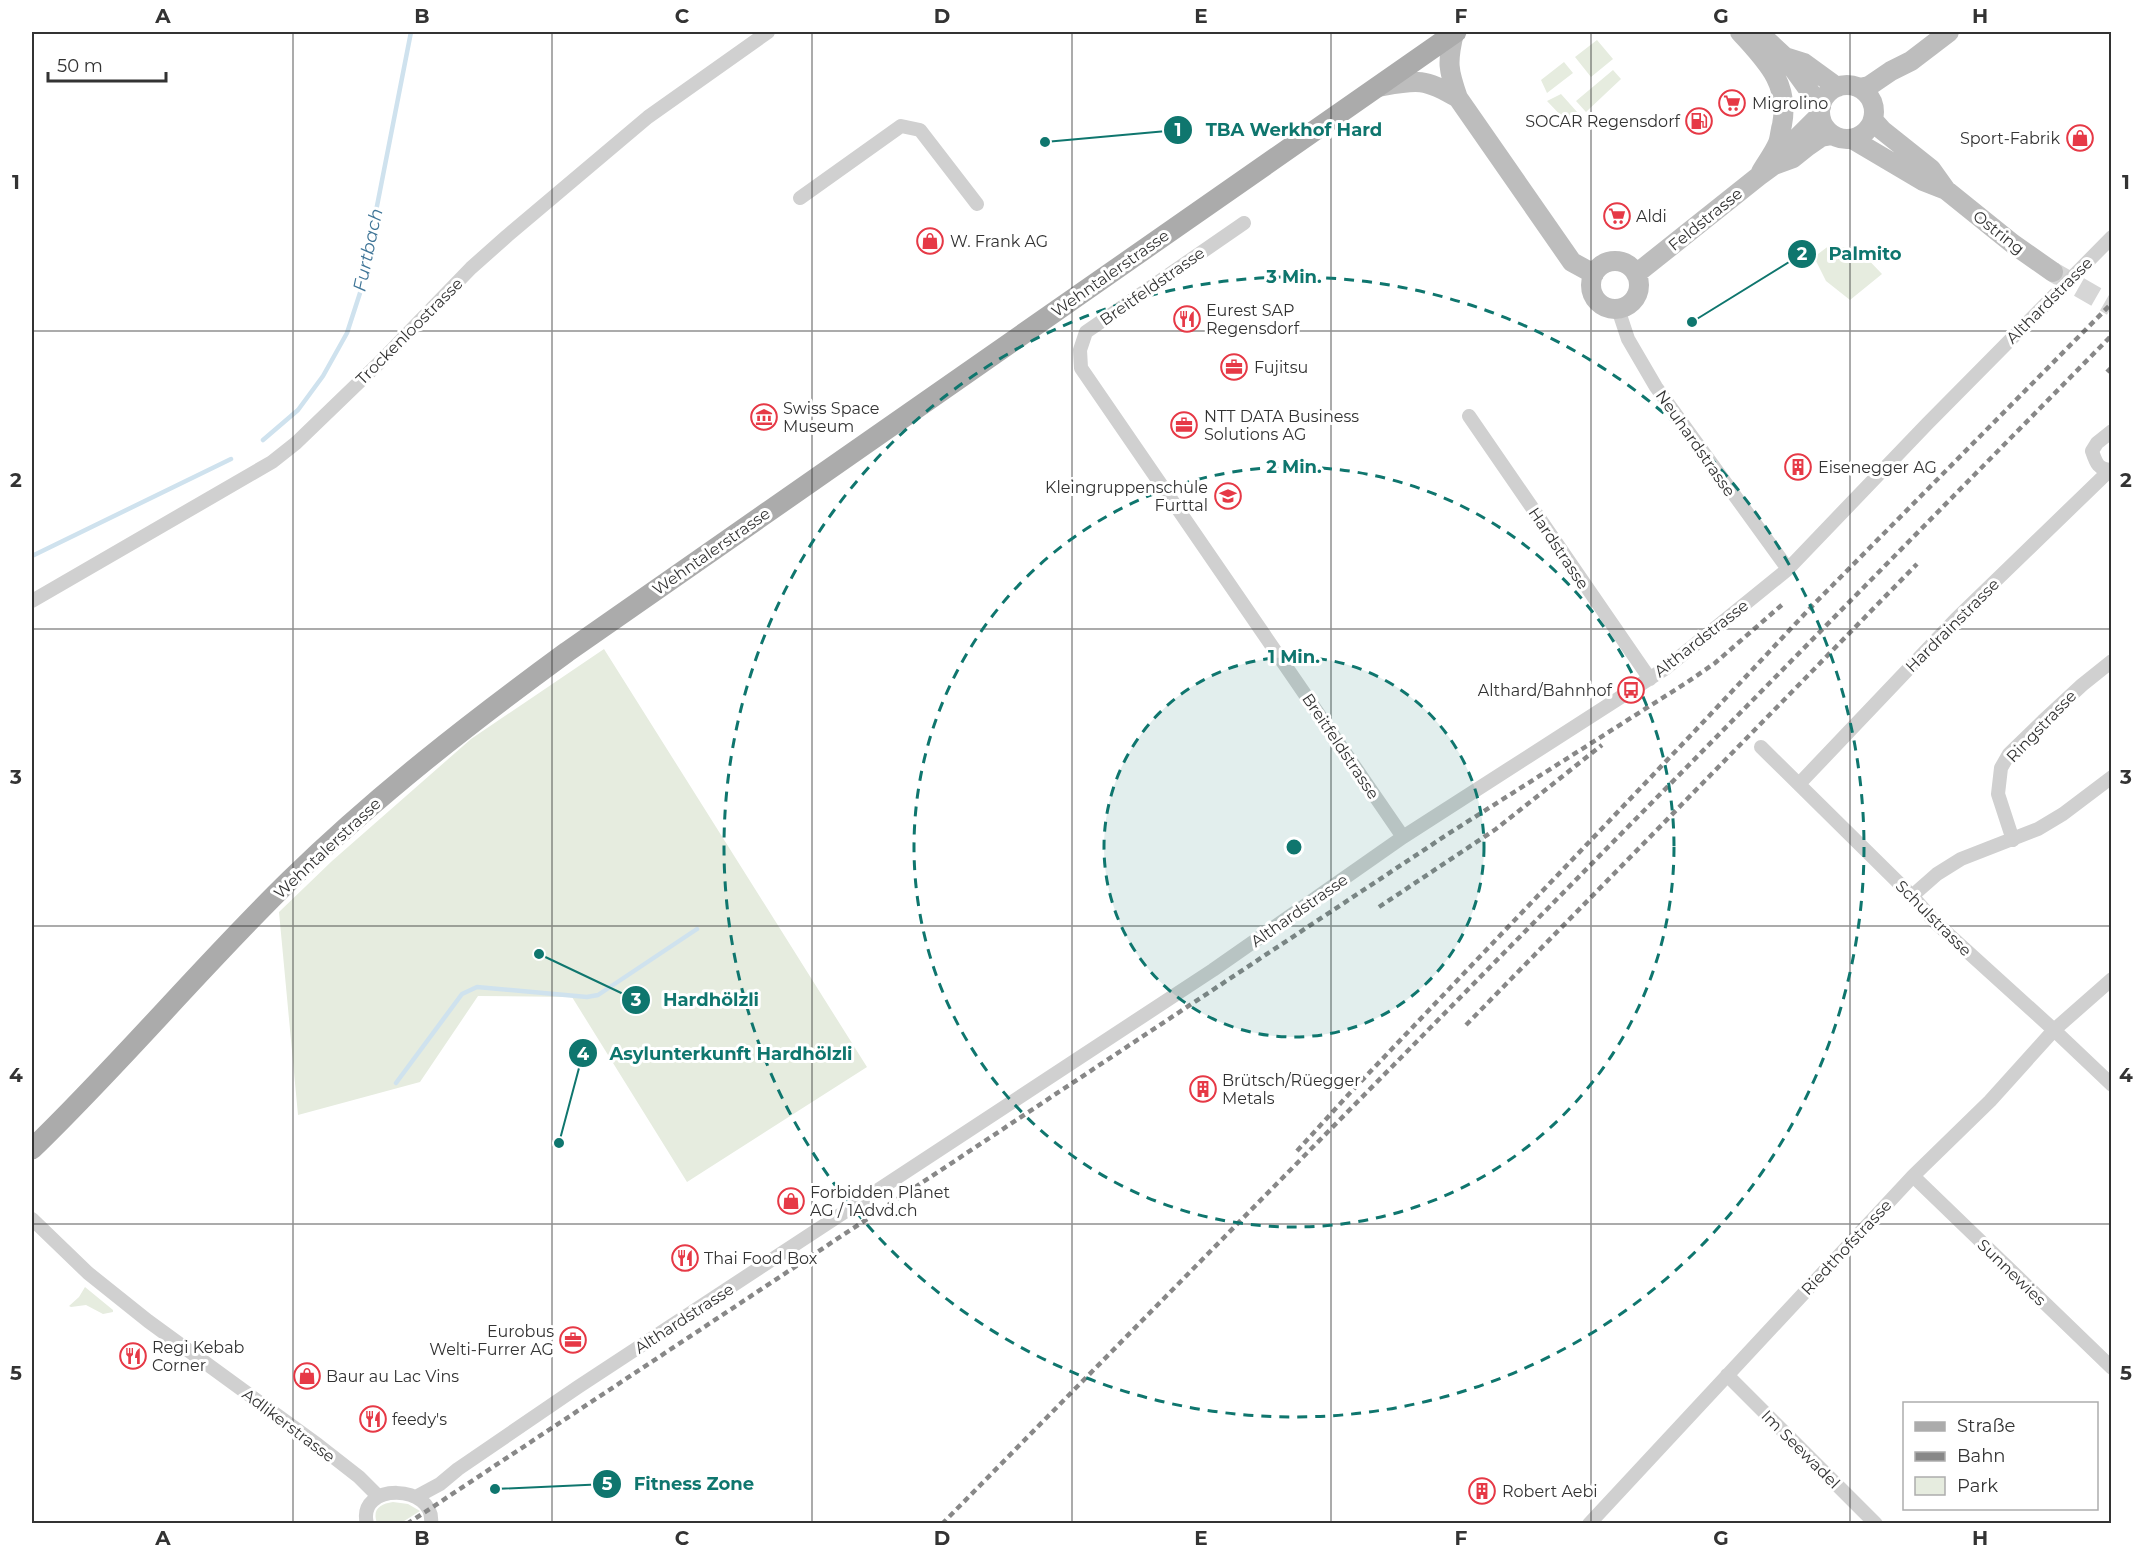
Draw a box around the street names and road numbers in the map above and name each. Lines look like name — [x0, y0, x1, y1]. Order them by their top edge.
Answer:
street label: Feldstrasse — [1665, 184, 1746, 255]
street label: Ostring — [1969, 206, 2028, 258]
street label: Wehntalerstrasse — [1048, 226, 1173, 321]
street label: Breitfeldstrasse — [1096, 243, 1208, 330]
street label: Althardstrasse — [2002, 253, 2096, 347]
street label: Trockenloostrasse — [352, 274, 467, 389]
street label: Neuhardstrasse — [1652, 386, 1739, 500]
street label: Wehntalerstrasse — [649, 504, 774, 599]
street label: Hardstrasse — [1524, 504, 1593, 593]
street label: Hardrainstrasse — [1902, 575, 2003, 676]
street label: Althardstrasse — [1650, 596, 1752, 681]
street label: Ringstrasse — [2002, 687, 2080, 766]
street label: Breitfeldstrasse — [1298, 690, 1383, 803]
street label: Wehntalerstrasse — [270, 794, 385, 903]
street label: Althardstrasse — [1247, 870, 1352, 951]
street label: Schulstrasse — [1892, 876, 1976, 960]
street label: Riedthofstrasse — [1797, 1196, 1896, 1299]
street label: Sunnewies — [1974, 1235, 2050, 1310]
street label: Althardstrasse — [631, 1279, 737, 1357]
street label: Adlikerstrasse — [239, 1384, 339, 1466]
street label: Im Seewadel — [1758, 1406, 1844, 1492]

